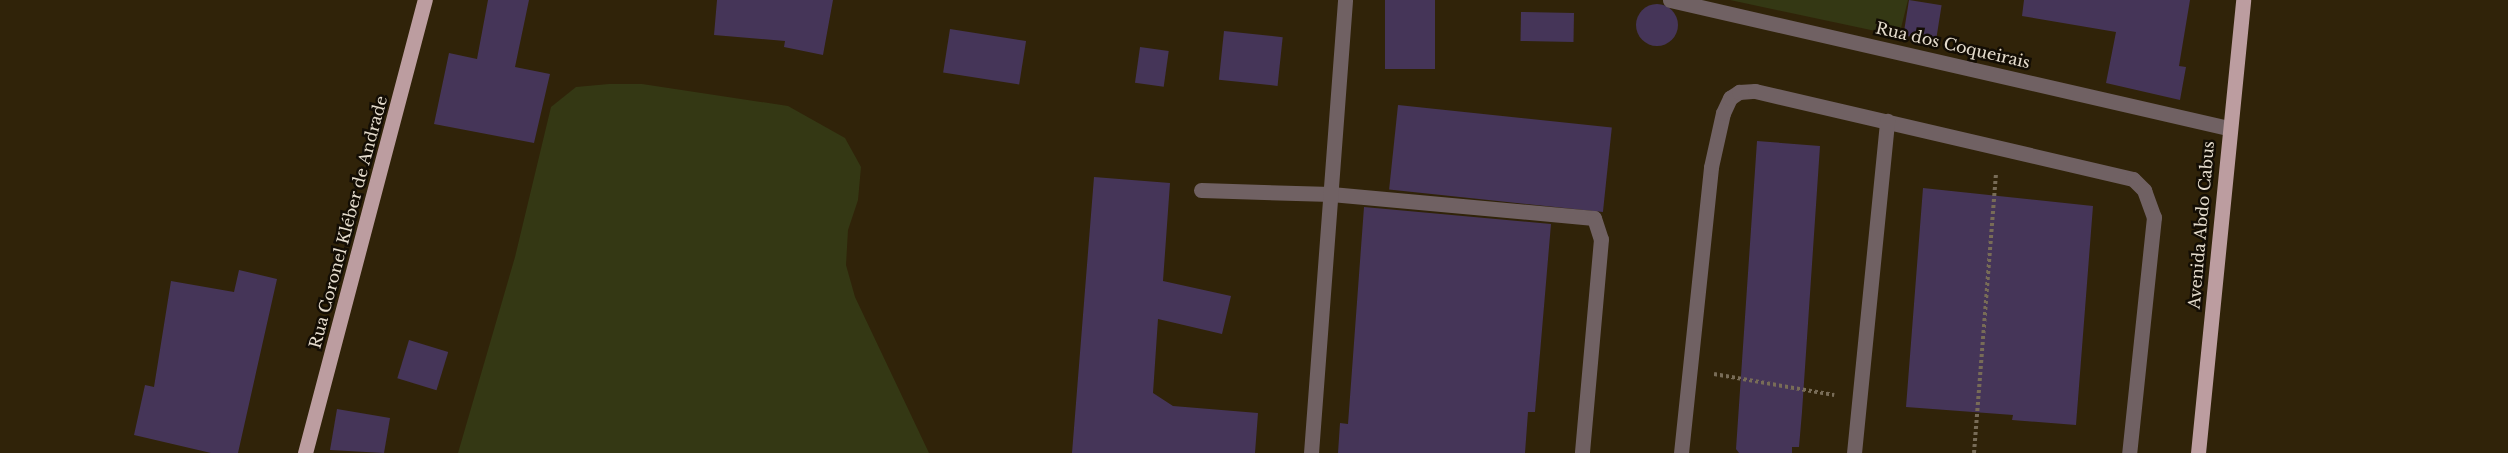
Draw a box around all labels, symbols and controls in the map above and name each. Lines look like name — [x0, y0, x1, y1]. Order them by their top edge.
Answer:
street label: Rua dos Coqueirais — [1874, 18, 2032, 72]
street label: Rua Coronel Kléber de Andrade — [305, 93, 391, 351]
street label: Avenida Abdo Cabus — [2184, 140, 2218, 310]

